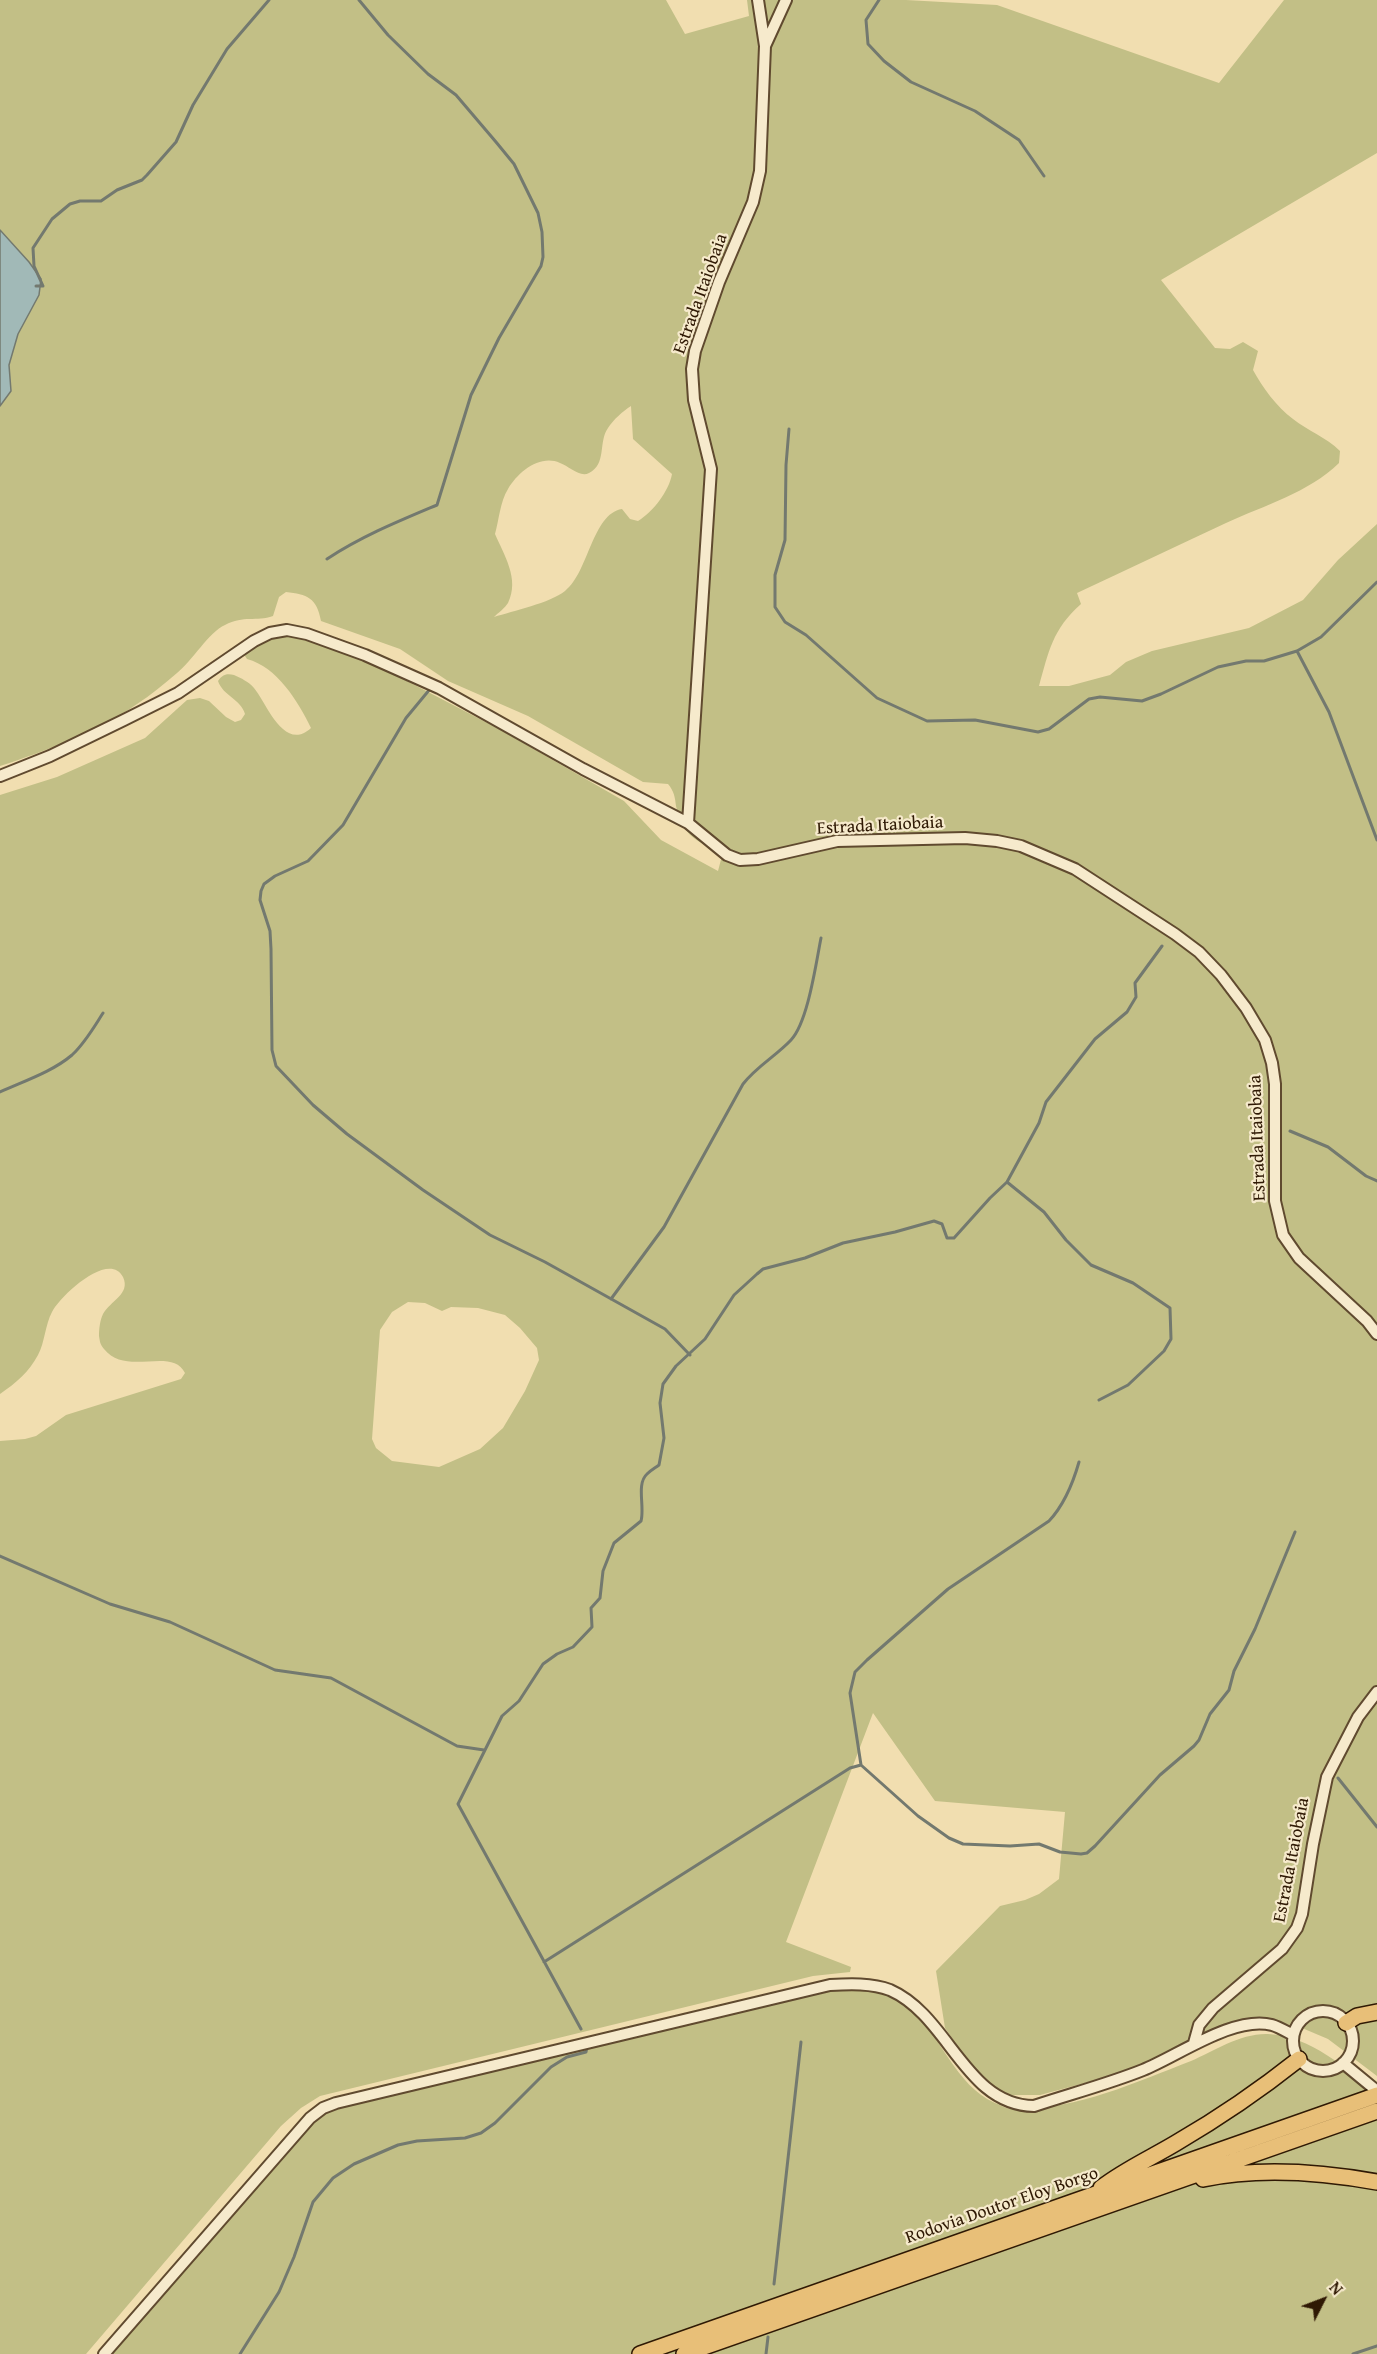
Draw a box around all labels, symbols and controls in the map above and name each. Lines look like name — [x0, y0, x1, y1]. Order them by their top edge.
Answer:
street label: Estrada Itaiobaia — [669, 231, 733, 357]
street label: Estrada Itaiobaia — [816, 812, 944, 840]
street label: Estrada Itaiobaia — [1245, 1074, 1271, 1202]
street label: Estrada Itaiobaia — [1269, 1796, 1315, 1924]
street label: Rodovia Doutor Eloy Borgo — [903, 2163, 1101, 2249]
north arrow — [1293, 2270, 1353, 2330]
text: N — [1324, 2276, 1349, 2300]

